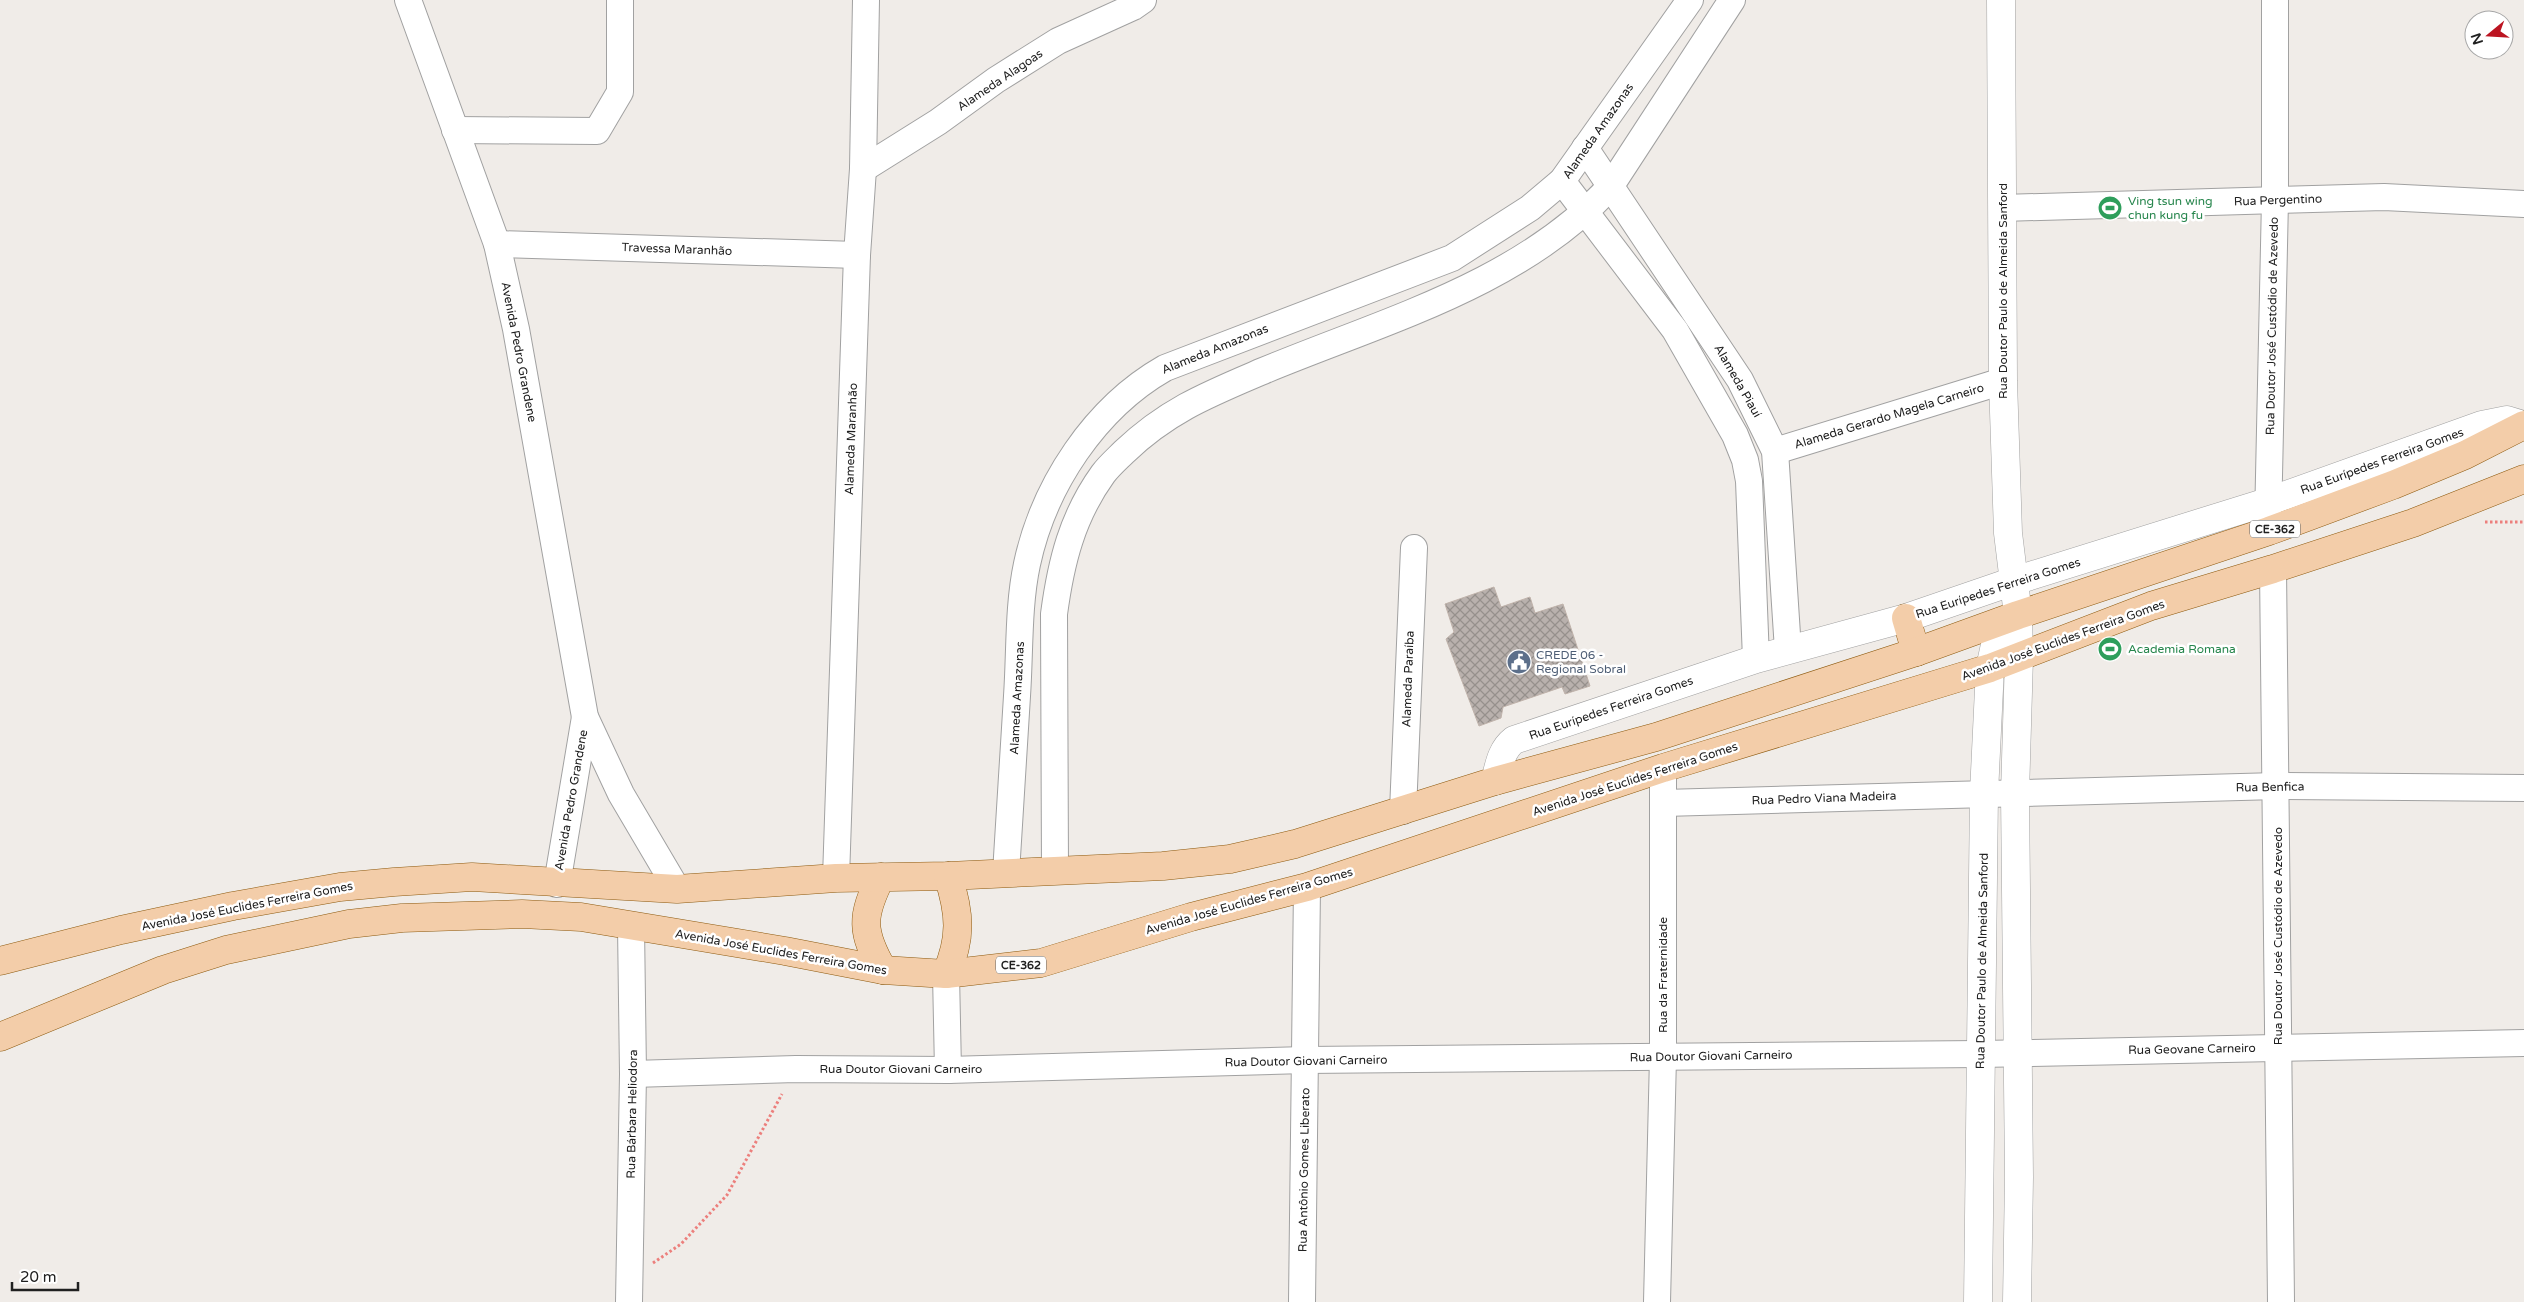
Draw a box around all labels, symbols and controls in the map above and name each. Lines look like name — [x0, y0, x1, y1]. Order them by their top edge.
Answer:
north arrow — [2464, 10, 2514, 60]
text: N — [2467, 31, 2487, 47]
street label: Alameda Alagoas — [955, 46, 1045, 114]
street label: Alameda Amazonas — [1560, 80, 1636, 182]
street label: Rua Doutor Paulo de Almeida Sanford — [1996, 183, 2010, 399]
street label: Rua Pergentino — [2234, 191, 2322, 209]
place label: Ving tsun wing chun kung fu — [2128, 194, 2213, 222]
sports icon: Ving tsun wing chun kung fu — [2097, 195, 2123, 221]
street label: Rua Doutor José Custódio de Azevedo — [2263, 217, 2281, 435]
street label: Travessa Maranhão — [621, 240, 733, 258]
street label: Avenida Pedro Grandene — [499, 281, 540, 424]
street label: Alameda Amazonas — [1160, 321, 1270, 377]
street label: Alameda Piauí — [1711, 342, 1765, 420]
street label: Alameda Gerardo Magela Carneiro — [1793, 380, 1985, 452]
street label: Alameda Maranhão — [842, 383, 860, 495]
street label: Rua Eurípedes Ferreira Gomes — [2299, 425, 2466, 497]
road number: CE-362 — [2250, 520, 2300, 538]
street label: Rua Eurípedes Ferreira Gomes — [1914, 555, 2082, 621]
street label: Avenida José Euclides Ferreira Gomes — [1960, 597, 2167, 683]
street label: Alameda Paraíba — [1399, 630, 1417, 728]
sports icon: Academia Romana — [2097, 636, 2123, 662]
street label: Alameda Amazonas — [1007, 641, 1027, 755]
place label: Academia Romana — [2128, 642, 2236, 656]
place label: CREDE 06 - Regional Sobral — [1536, 648, 1626, 676]
public building icon: CREDE 06 - Regional Sobral — [1506, 649, 1532, 675]
street label: Rua Eurípedes Ferreira Gomes — [1527, 673, 1695, 743]
street label: Avenida Pedro Grandene — [552, 728, 590, 871]
street label: Avenida José Euclides Ferreira Gomes — [1531, 739, 1740, 819]
street label: Rua Benfica — [2236, 779, 2304, 795]
street label: Rua Pedro Viana Madeira — [1751, 788, 1897, 808]
street label: Rua Doutor José Custódio de Azevedo — [2271, 827, 2285, 1045]
street label: Rua Doutor Paulo de Almeida Sanford — [1973, 853, 1991, 1069]
street label: Avenida José Euclides Ferreira Gomes — [1144, 865, 1355, 937]
street label: Avenida José Euclides Ferreira Gomes — [140, 879, 354, 933]
street label: Rua da Fraternidade — [1656, 917, 1670, 1033]
street label: Avenida José Euclides Ferreira Gomes — [674, 926, 888, 978]
road number: CE-362 — [996, 956, 1046, 974]
street label: Rua Geovane Carneiro — [2128, 1041, 2256, 1057]
street label: Rua Doutor Giovani Carneiro — [1629, 1048, 1793, 1064]
street label: Rua Bárbara Heliodora — [624, 1049, 640, 1179]
street label: Rua Doutor Giovani Carneiro — [1224, 1053, 1388, 1069]
street label: Rua Doutor Giovani Carneiro — [820, 1062, 982, 1076]
street label: Rua Antônio Gomes Liberato — [1296, 1088, 1312, 1252]
scale bar — [12, 1260, 79, 1292]
text: 20 m — [20, 1268, 57, 1286]

